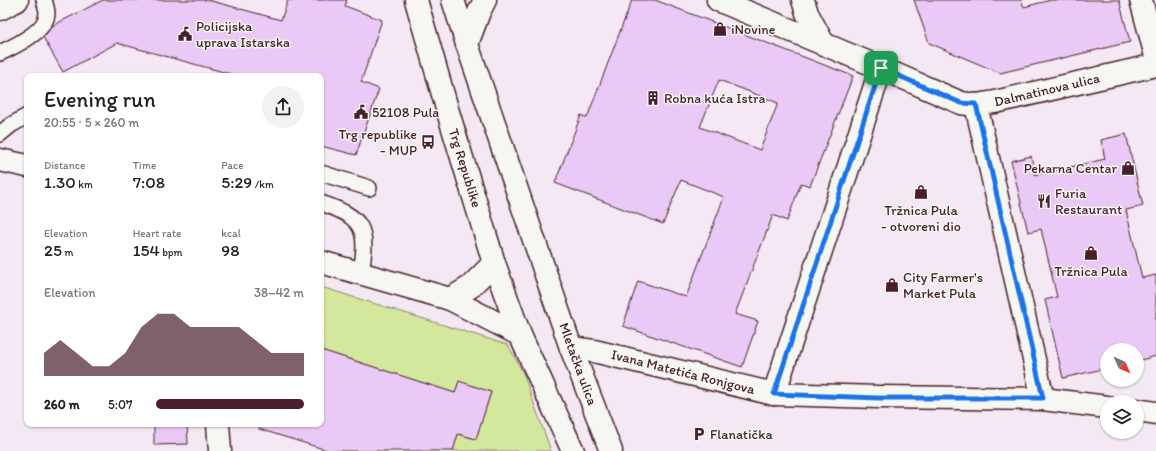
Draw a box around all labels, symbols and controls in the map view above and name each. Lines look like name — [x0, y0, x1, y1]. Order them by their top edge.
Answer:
place label: Policijska uprava Istarska — [196, 18, 290, 51]
shop icon: iNovine — [712, 21, 728, 37]
place label: iNovine — [731, 21, 776, 38]
public building icon: Policijska uprava Istarska — [177, 26, 193, 42]
pin — [864, 51, 898, 85]
icon: arrive — [870, 57, 892, 79]
street label: Dalmatinova ulica — [993, 70, 1102, 110]
text: Evening run — [44, 86, 156, 113]
button: share — [262, 86, 304, 128]
building icon: Robna kuća Istra — [645, 90, 661, 106]
place label: Robna kuća Istra — [664, 90, 766, 107]
public building icon: 52108 Pula — [353, 104, 369, 120]
place label: 52108 Pula — [372, 104, 439, 121]
text: 20:55 · 5 × 260 m — [44, 115, 139, 130]
place label: Trg republike - MUP — [338, 126, 417, 159]
street label: Trg Republike — [445, 126, 485, 210]
bus stop icon: Trg republike - MUP — [420, 134, 436, 150]
text: Distance — [44, 159, 85, 172]
text: Time — [133, 159, 156, 172]
text: Pace — [221, 159, 243, 172]
place label: Pekarna Centar — [1024, 160, 1117, 177]
shop icon: Pekarna Centar — [1120, 160, 1136, 176]
text: 1.30 — [44, 172, 76, 192]
text: 7:08 — [133, 172, 165, 192]
text: 5:29 — [221, 172, 252, 192]
text: km — [76, 178, 93, 191]
text: /km — [252, 178, 274, 191]
shop icon: Tržnica Pula - otvoreni dio — [913, 184, 929, 200]
place label: Furia Restaurant — [1055, 185, 1122, 218]
restaurant icon: Furia Restaurant — [1036, 193, 1052, 209]
place label: Tržnica Pula - otvoreni dio — [881, 202, 961, 235]
text: Elevation — [44, 227, 88, 240]
text: Heart rate — [133, 227, 181, 240]
text: kcal — [221, 227, 241, 240]
text: 25 — [44, 240, 62, 260]
text: 154 — [133, 240, 160, 260]
text: 98 — [221, 240, 240, 260]
shop icon: Tržnica Pula — [1083, 245, 1099, 261]
text: m — [62, 246, 74, 259]
text: bpm — [160, 246, 183, 259]
place label: Tržnica Pula — [1054, 263, 1128, 280]
place label: City Farmer's Market Pula — [903, 269, 983, 302]
shop icon: City Farmer's Market Pula — [884, 277, 900, 293]
text: Elevation — [44, 285, 96, 300]
text: 38–42 m — [254, 285, 304, 300]
street label: Mletačka ulica — [555, 320, 601, 408]
north arrow — [1100, 343, 1144, 387]
map controls — [1100, 343, 1144, 439]
street label: Ivana Matetića Ronjgova — [609, 346, 757, 398]
button: layers — [1100, 395, 1144, 439]
text: 260 m — [44, 397, 80, 412]
text: 5:07 — [108, 397, 132, 412]
parking icon: Flanatička — [691, 426, 707, 442]
place label: Flanatička — [710, 426, 773, 443]

